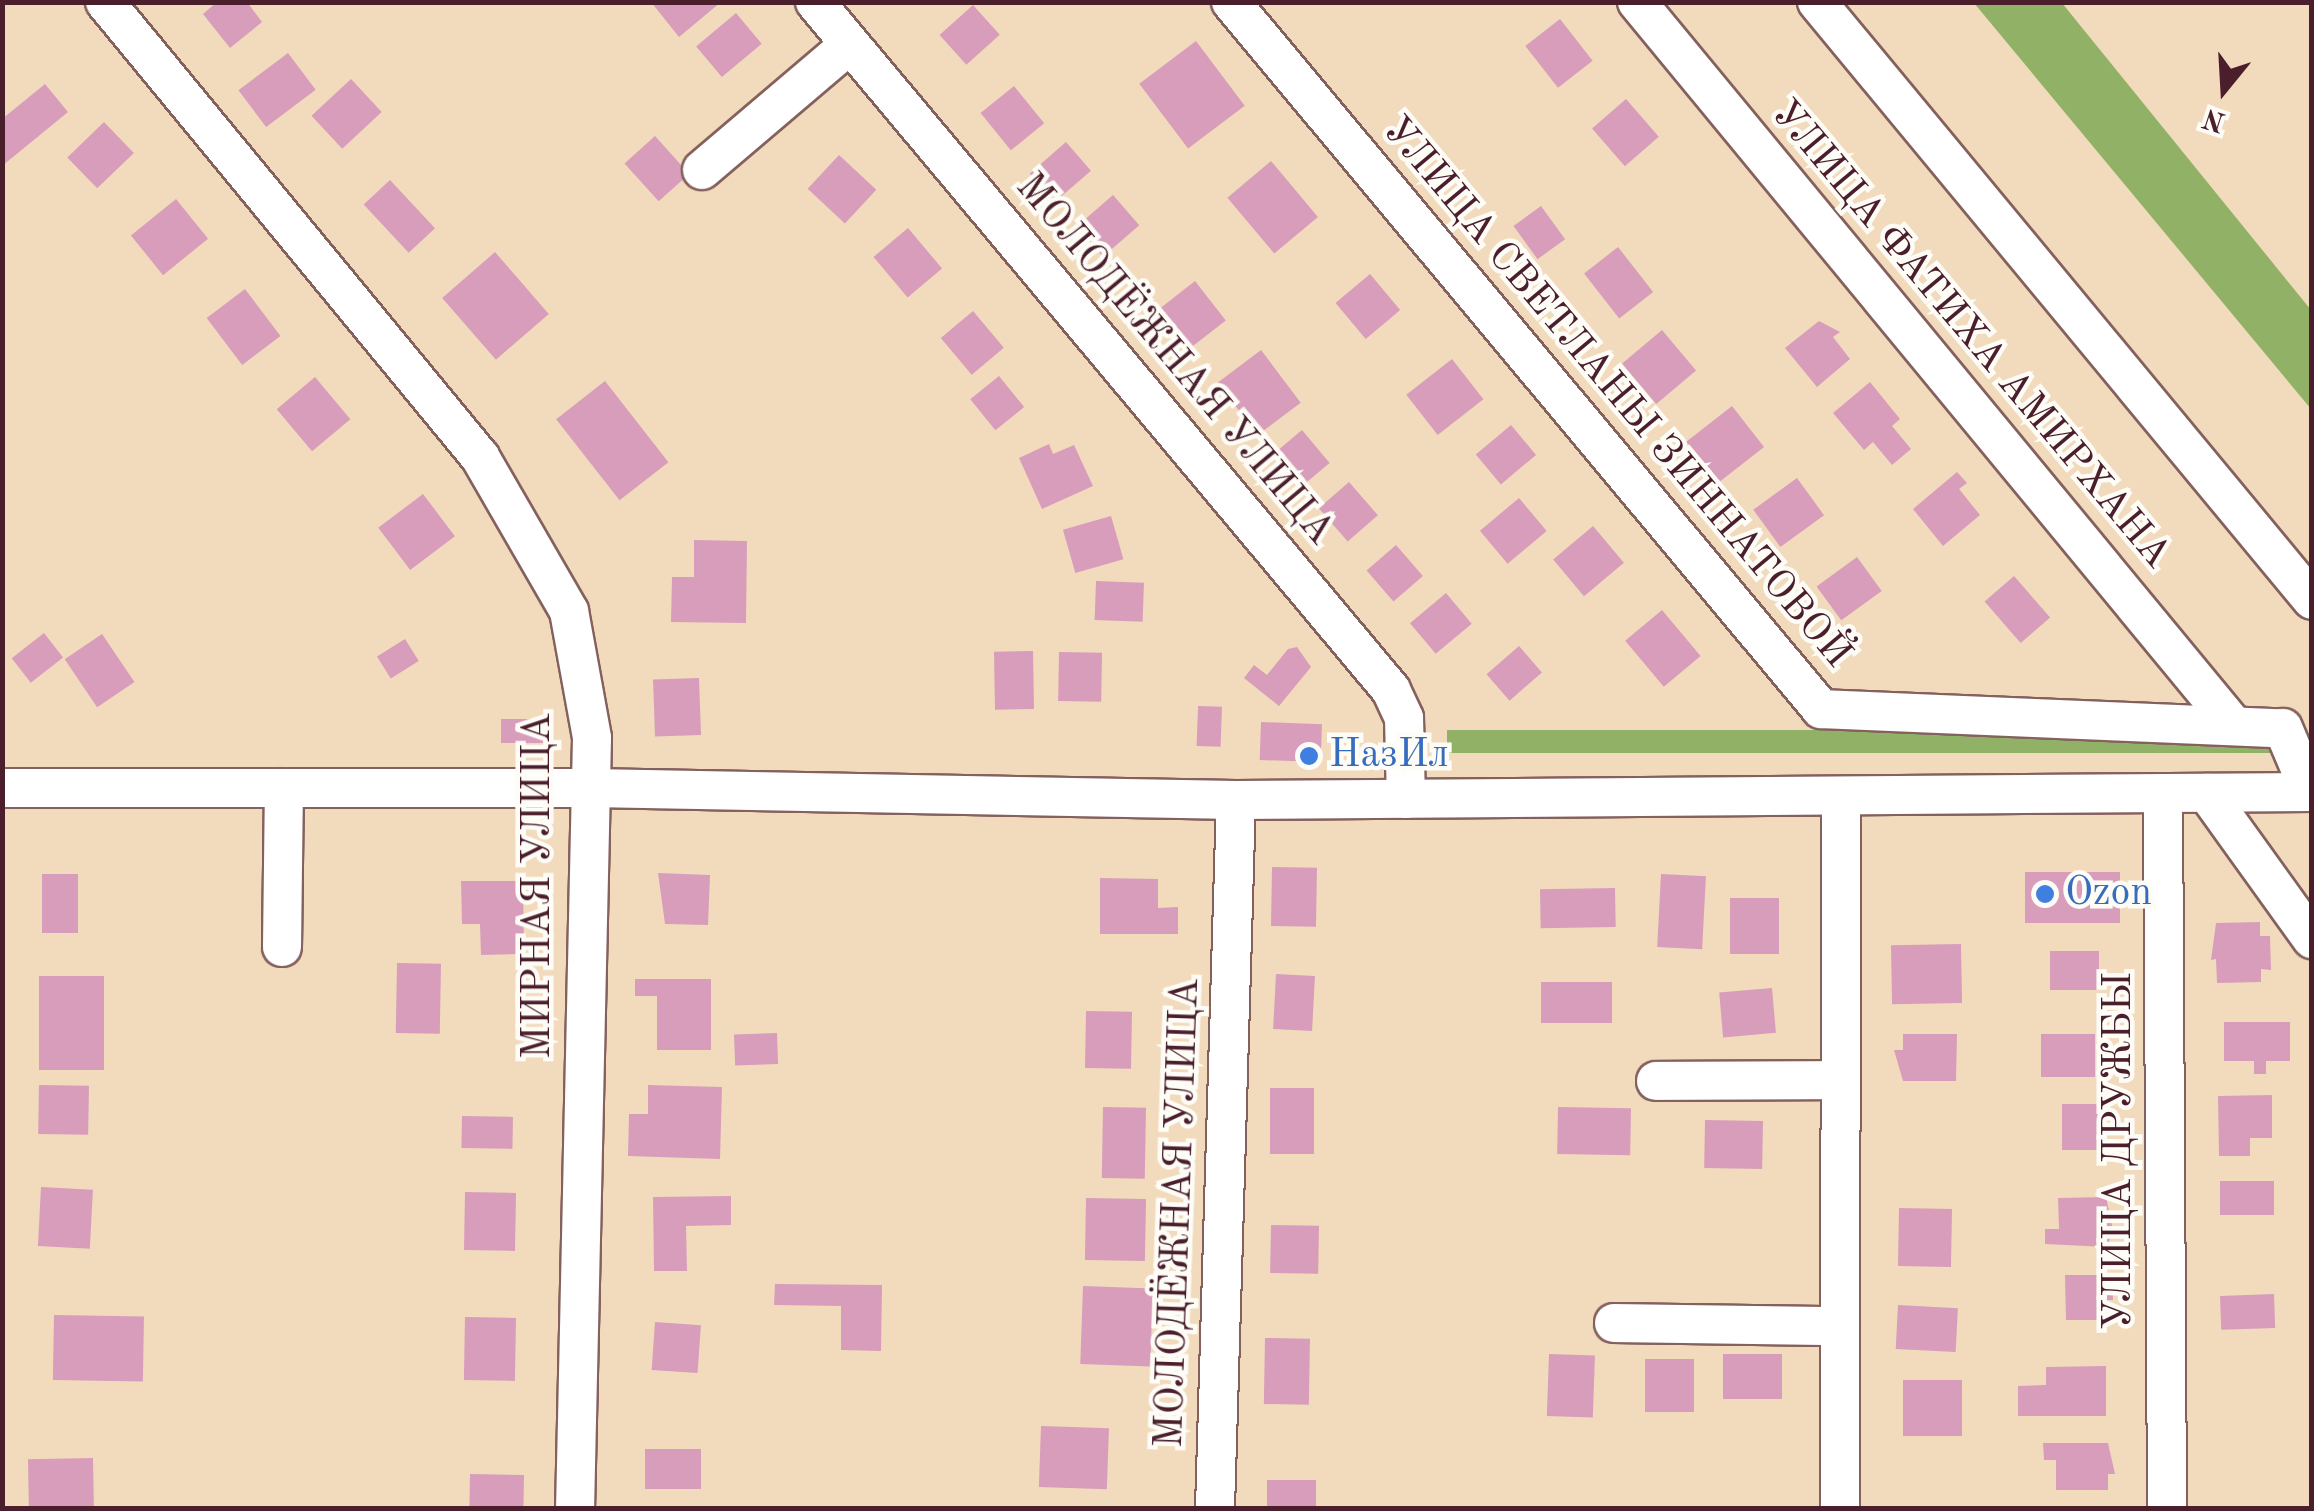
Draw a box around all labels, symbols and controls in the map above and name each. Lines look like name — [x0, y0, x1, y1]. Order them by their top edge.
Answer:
north arrow — [2174, 40, 2274, 140]
street label: УЛИЦА ФАТИХА АМИРХАНА — [1760, 91, 2180, 579]
text: N — [2200, 102, 2229, 135]
street label: УЛИЦА СВЕТЛАНЫ ЗИННАТОВОЙ — [1371, 108, 1861, 678]
street label: МОЛОДЁЖНАЯ УЛИЦА — [1004, 164, 1344, 556]
street label: МИРНАЯ УЛИЦА — [515, 713, 563, 1059]
place label: НазИл — [1329, 732, 1449, 780]
marker: НазИл — [1298, 745, 1320, 767]
place label: Ozon — [2065, 870, 2152, 918]
marker: Ozon — [2034, 883, 2056, 905]
street label: УЛИЦА ДРУЖБЫ — [2096, 972, 2144, 1330]
street label: МОЛОДЁЖНАЯ УЛИЦА — [1147, 977, 1211, 1449]

